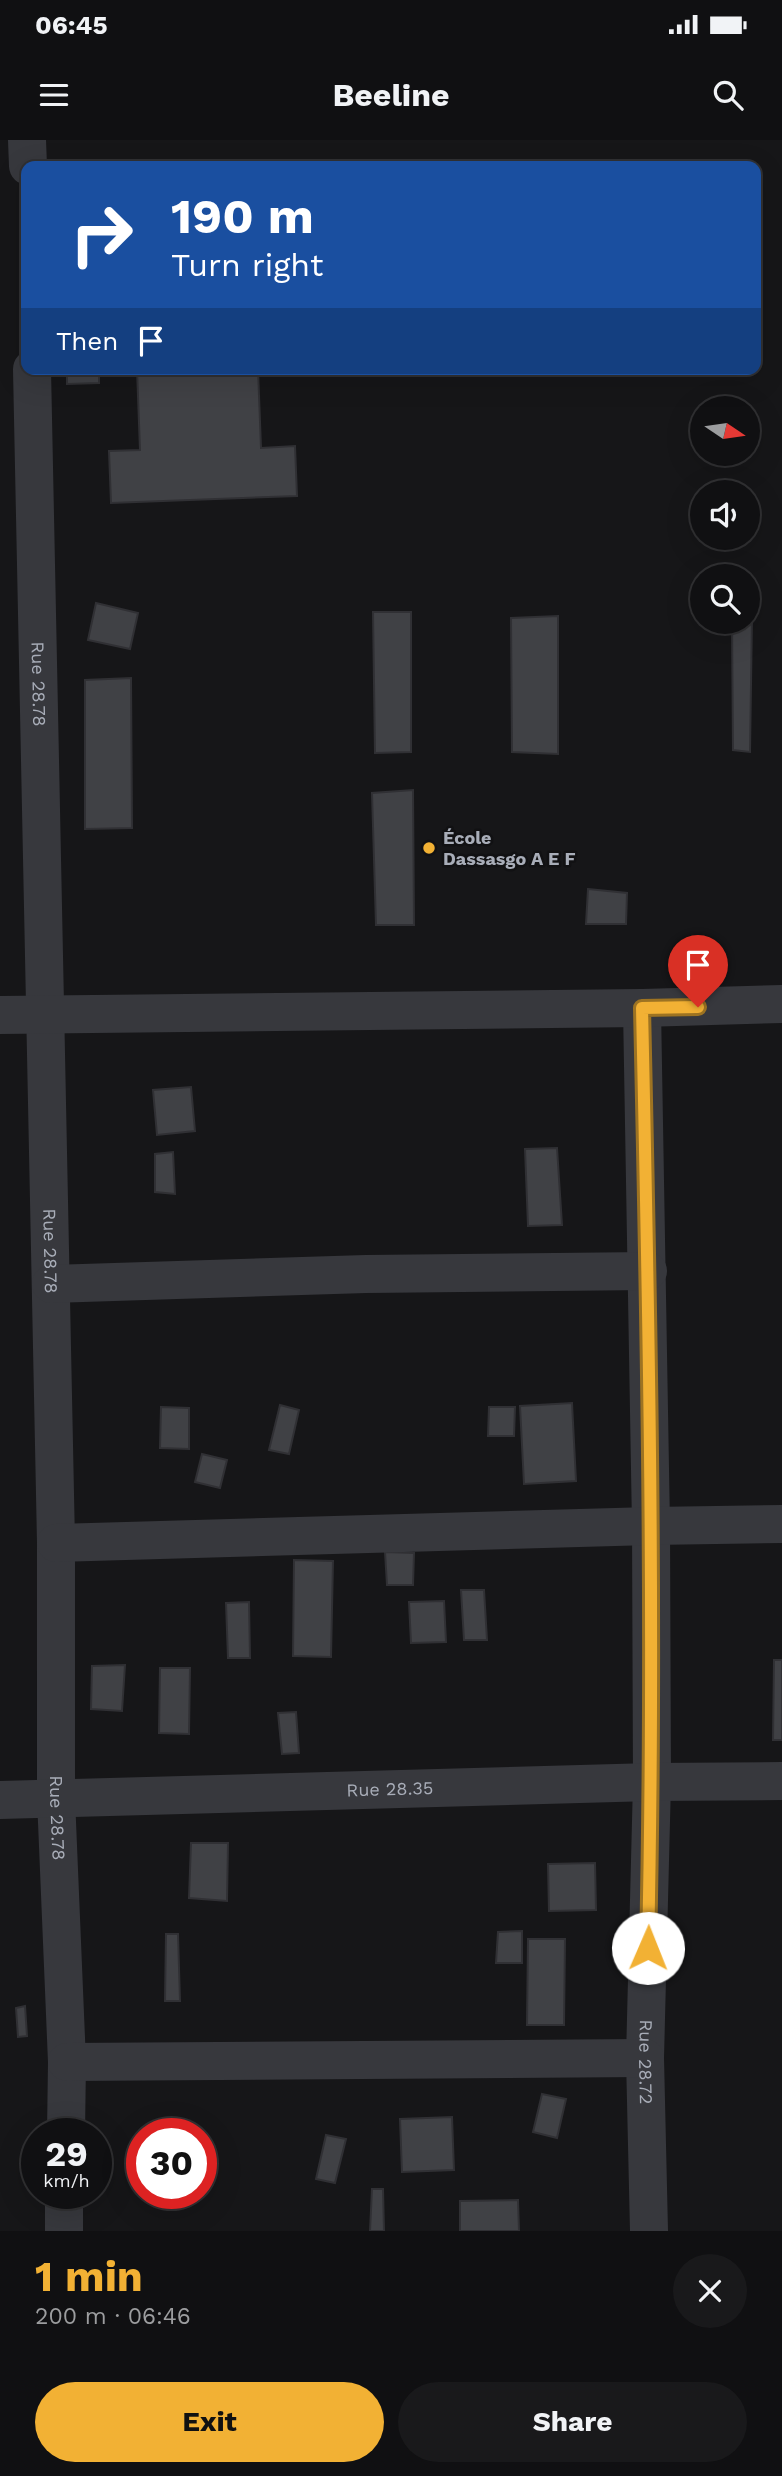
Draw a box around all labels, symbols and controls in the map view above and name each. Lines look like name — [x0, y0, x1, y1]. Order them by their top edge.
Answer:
text: 06:45 — [35, 10, 108, 40]
icon: menu — [35, 76, 73, 114]
text: Beeline — [332, 76, 450, 114]
icon: search — [709, 76, 747, 114]
text: 190 m — [171, 187, 314, 245]
icon: right — [56, 189, 147, 280]
text: Turn right — [171, 246, 323, 284]
icon: arrive — [132, 322, 170, 360]
text: Then — [56, 326, 118, 356]
north arrow — [690, 396, 760, 466]
map controls — [690, 396, 760, 634]
button: sound — [690, 480, 760, 550]
button: search — [690, 564, 760, 634]
street label: Rue 28.78 — [28, 641, 50, 727]
place label: École Dassasgo A E F — [443, 827, 575, 869]
marker: École Dassasgo A E F — [421, 840, 437, 856]
pin — [668, 935, 728, 1007]
icon: arrive — [679, 946, 717, 984]
street label: Rue 28.78 — [39, 1208, 62, 1294]
street label: Rue 28.78 — [46, 1775, 70, 1861]
street label: Rue 28.35 — [346, 1777, 434, 1800]
position arrow — [611, 1911, 685, 1985]
street label: Rue 28.72 — [635, 2019, 657, 2104]
speed limit sign: 30 — [126, 2118, 217, 2209]
text: 29 — [45, 2133, 88, 2175]
text: km/h — [43, 2170, 90, 2191]
text: 1 min — [35, 2252, 143, 2301]
button: close — [673, 2254, 747, 2328]
text: 200 m · 06:46 — [35, 2303, 191, 2330]
button: Exit — [35, 2382, 384, 2462]
button: Share — [398, 2382, 747, 2462]

